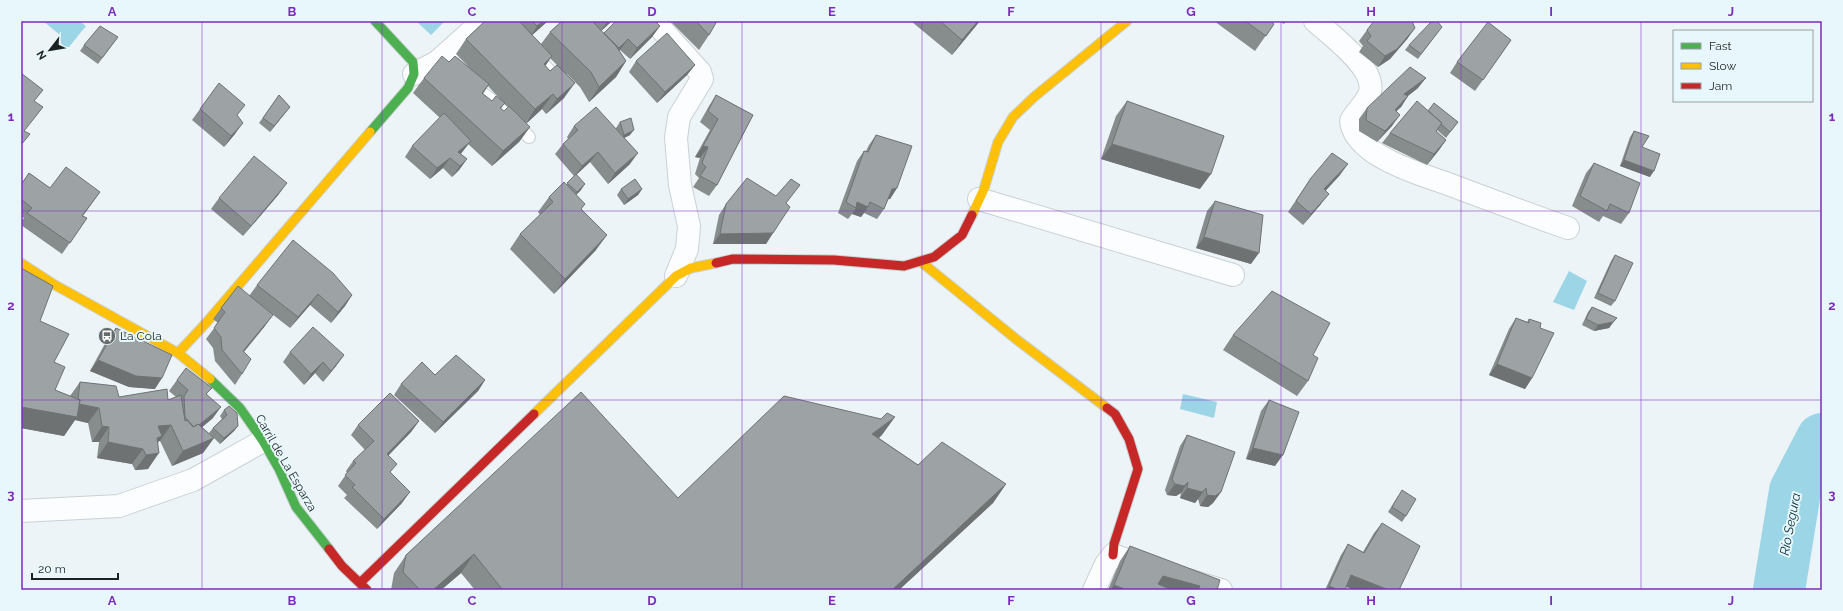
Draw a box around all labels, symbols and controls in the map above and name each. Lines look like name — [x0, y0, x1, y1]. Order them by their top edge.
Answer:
text: A — [108, 4, 117, 19]
text: B — [288, 4, 297, 19]
text: C — [468, 4, 477, 19]
text: D — [647, 4, 657, 19]
text: E — [828, 4, 836, 19]
text: F — [1007, 4, 1015, 19]
text: G — [1186, 4, 1196, 19]
text: H — [1366, 4, 1376, 19]
text: I — [1549, 4, 1553, 19]
text: J — [1728, 4, 1734, 19]
north arrow — [30, 30, 70, 70]
legend — [1673, 30, 1813, 102]
text: Fast — [1709, 39, 1732, 53]
text: N — [34, 48, 50, 62]
text: Slow — [1709, 59, 1736, 73]
text: Jam — [1709, 79, 1732, 93]
text: 1 — [8, 109, 15, 124]
text: 1 — [1829, 109, 1836, 124]
text: 2 — [7, 298, 15, 313]
text: 2 — [1828, 298, 1836, 313]
bus stop icon: La Cola — [97, 326, 117, 346]
place label: La Cola — [120, 329, 162, 343]
street label: Carril de La Esparza — [253, 412, 319, 514]
text: 3 — [7, 487, 15, 502]
text: 3 — [1828, 487, 1836, 502]
water label: Río Segura — [1777, 491, 1803, 556]
scale bar — [32, 555, 118, 581]
text: 20 m — [38, 562, 66, 576]
text: A — [108, 593, 117, 608]
text: B — [288, 593, 297, 608]
text: C — [468, 593, 477, 608]
text: D — [647, 593, 657, 608]
text: E — [828, 593, 836, 608]
text: F — [1007, 593, 1015, 608]
text: G — [1186, 593, 1196, 608]
text: H — [1366, 593, 1376, 608]
text: I — [1549, 593, 1553, 608]
text: J — [1728, 593, 1734, 608]

